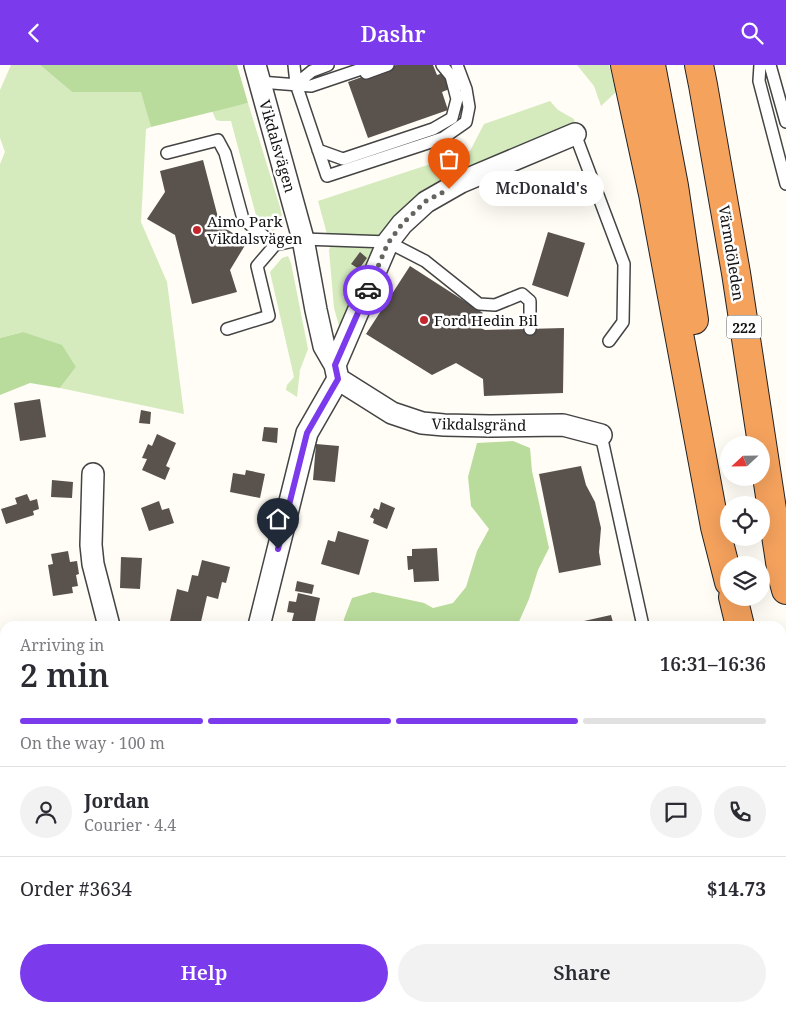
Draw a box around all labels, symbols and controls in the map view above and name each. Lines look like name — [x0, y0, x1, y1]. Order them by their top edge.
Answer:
text: Dashr — [360, 18, 426, 48]
icon: back — [20, 19, 48, 47]
icon: search — [738, 19, 766, 47]
street label: Vikdalsvägen — [255, 97, 301, 195]
pin — [428, 138, 470, 189]
icon: bag — [435, 145, 463, 173]
callout: McDonald's — [479, 171, 604, 207]
text: McDonald's — [495, 177, 588, 199]
street label: Värmdöleden — [715, 204, 749, 302]
place label: Aimo Park Vikdalsvägen — [207, 211, 303, 248]
marker: Aimo Park Vikdalsvägen — [191, 224, 203, 236]
courier — [343, 265, 393, 315]
icon: car — [354, 276, 382, 304]
place label: Ford Hedin Bil — [434, 310, 538, 330]
marker: Ford Hedin Bil — [418, 314, 430, 326]
road number: 222 — [726, 315, 762, 339]
street label: Vikdalsgränd — [432, 413, 526, 435]
north arrow — [720, 436, 770, 486]
map controls — [720, 436, 770, 606]
button: locate — [720, 496, 770, 546]
pin — [257, 498, 299, 549]
icon: home — [264, 505, 292, 533]
button: layers — [720, 556, 770, 606]
text: Arriving in — [20, 634, 104, 656]
text: 16:31–16:36 — [660, 651, 766, 677]
text: 2 min — [20, 653, 109, 696]
text: On the way · 100 m — [20, 732, 165, 754]
button: person — [20, 786, 72, 838]
button: chat — [650, 786, 702, 838]
button: phone — [714, 786, 766, 838]
text: Jordan — [84, 788, 150, 814]
text: Courier · 4.4 — [84, 814, 176, 836]
text: Order #3634 — [20, 876, 132, 902]
text: $14.73 — [707, 876, 766, 902]
button: Help — [20, 944, 388, 1002]
button: Share — [398, 944, 766, 1002]

